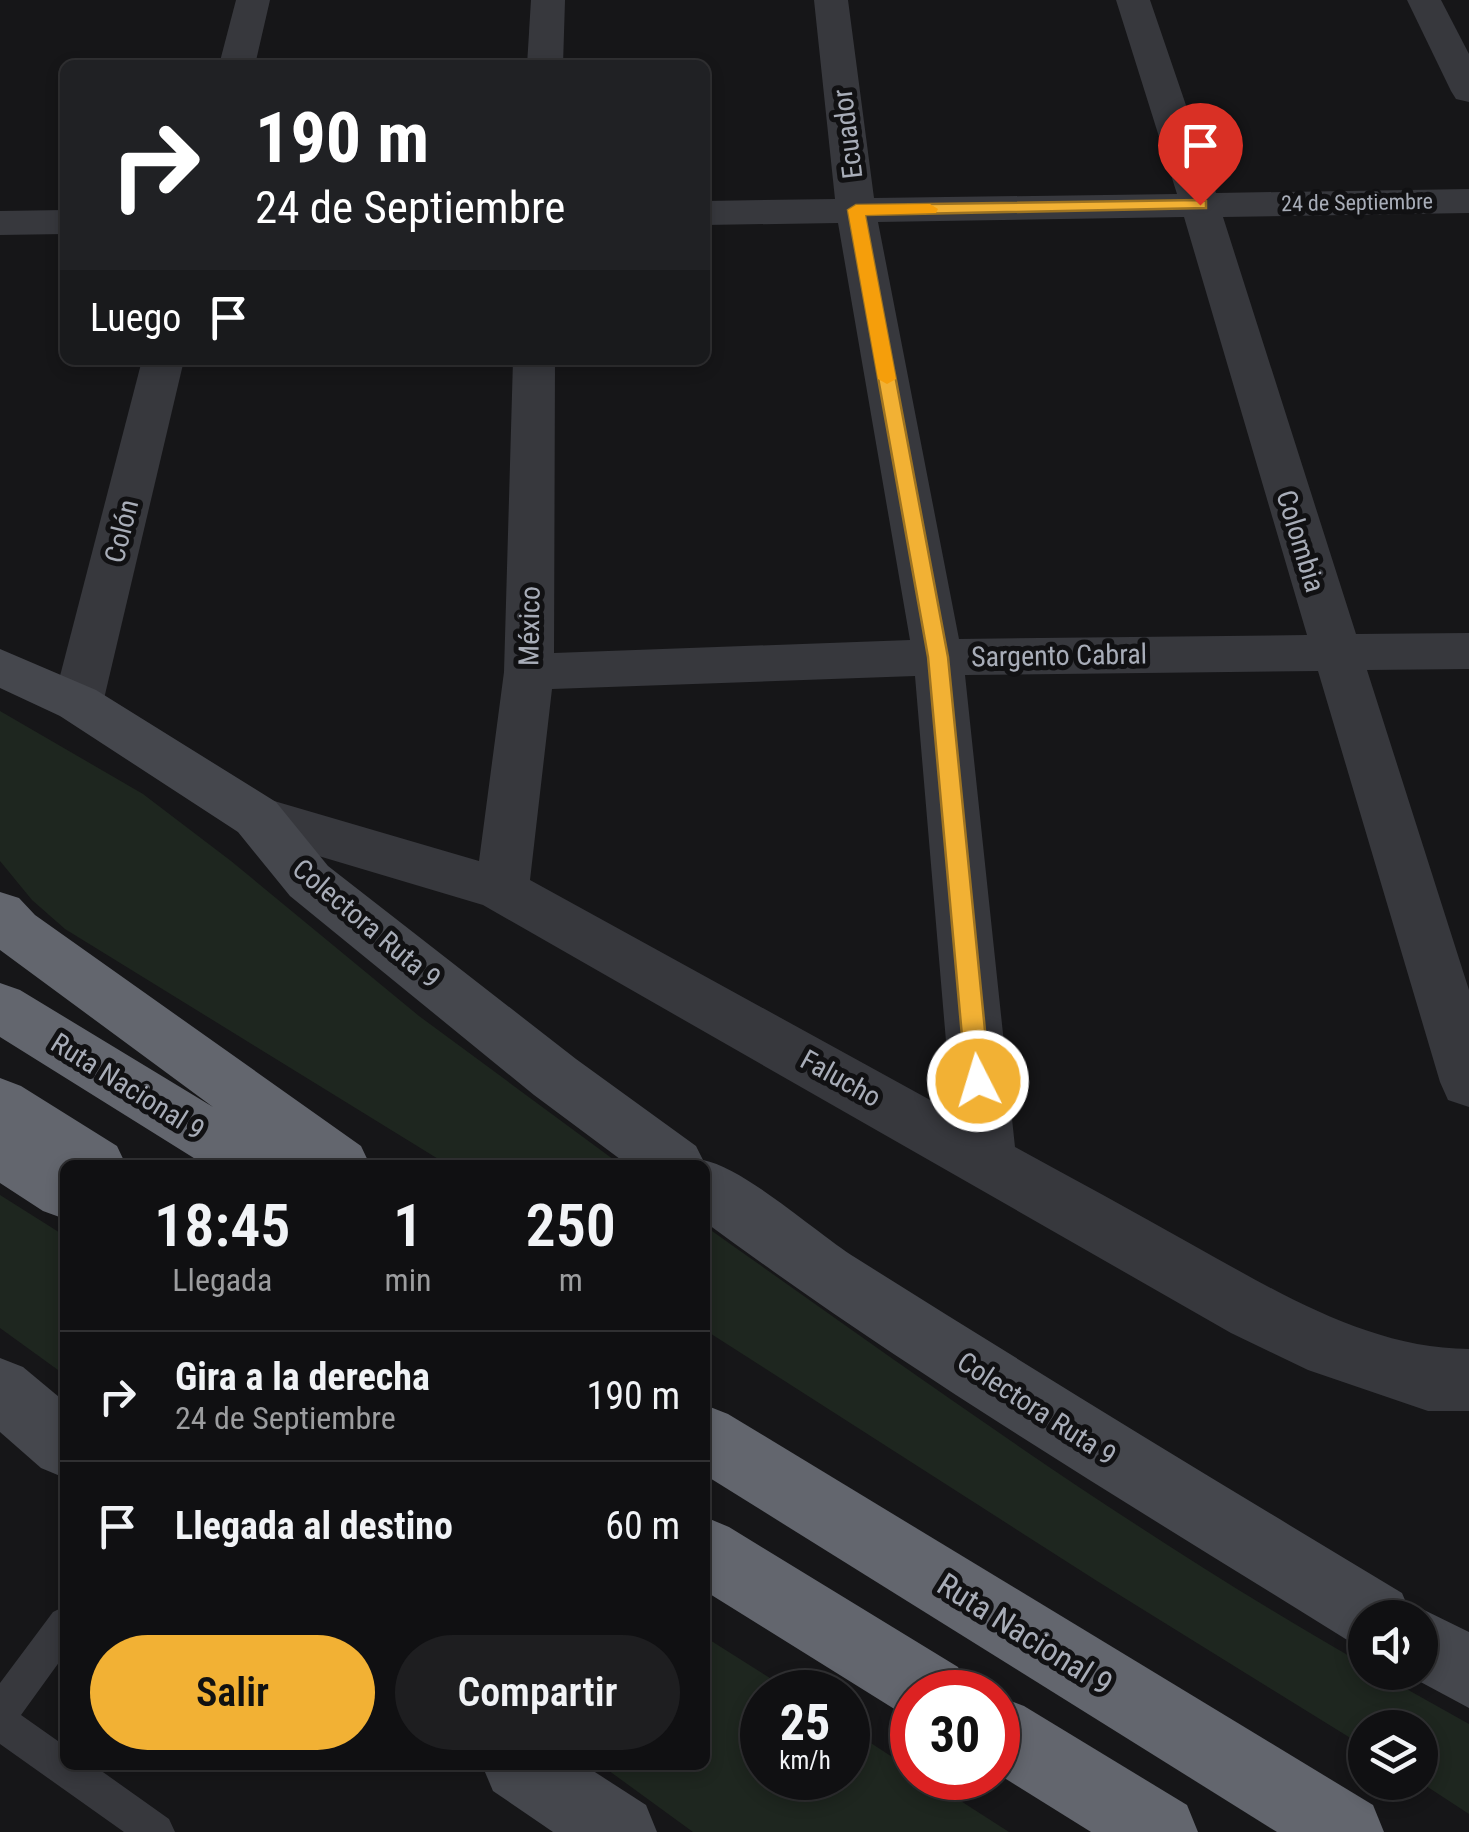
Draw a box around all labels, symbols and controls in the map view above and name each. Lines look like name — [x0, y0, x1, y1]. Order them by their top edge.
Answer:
street label: Ecuador — [826, 87, 869, 181]
text: 190 m — [255, 97, 429, 179]
icon: right — [90, 100, 220, 230]
pin — [1158, 103, 1243, 206]
icon: arrive — [1173, 118, 1228, 173]
text: 24 de Septiembre — [255, 181, 565, 234]
street label: 24 de Septiembre — [1281, 189, 1433, 216]
icon: arrive — [201, 290, 256, 345]
text: Luego — [90, 296, 181, 340]
street label: Colombia — [1269, 486, 1332, 596]
street label: Colón — [98, 496, 145, 566]
street label: México — [512, 586, 547, 666]
street label: Sargento Cabral — [971, 637, 1147, 674]
street label: Colectora Ruta 9 — [286, 852, 447, 995]
street label: Ruta Nacional 9 — [45, 1026, 210, 1147]
position arrow — [926, 1029, 1030, 1133]
street label: Falucho — [795, 1043, 887, 1114]
text: 18:45 — [154, 1190, 291, 1261]
text: 1 — [393, 1190, 423, 1261]
text: 250 — [525, 1190, 616, 1261]
text: Llegada — [172, 1261, 272, 1299]
text: min — [385, 1261, 431, 1299]
text: m — [559, 1261, 583, 1299]
street label: Colectora Ruta 9 — [951, 1345, 1122, 1472]
text: Gira a la derecha — [175, 1355, 430, 1399]
icon: right — [90, 1369, 145, 1424]
text: 190 m — [586, 1374, 680, 1418]
text: 24 de Septiembre — [175, 1399, 396, 1437]
icon: arrive — [90, 1499, 145, 1554]
text: Llegada al destino — [175, 1504, 453, 1548]
text: 60 m — [605, 1504, 680, 1548]
street label: Ruta Nacional 9 — [930, 1565, 1120, 1703]
map controls — [1348, 1600, 1438, 1800]
button: sound — [1348, 1600, 1438, 1690]
button: Salir — [90, 1635, 375, 1750]
button: Compartir — [395, 1635, 680, 1750]
speed limit sign: 30 — [890, 1670, 1020, 1800]
text: 25 — [780, 1694, 830, 1752]
button: layers — [1348, 1710, 1438, 1800]
text: km/h — [779, 1746, 831, 1775]

